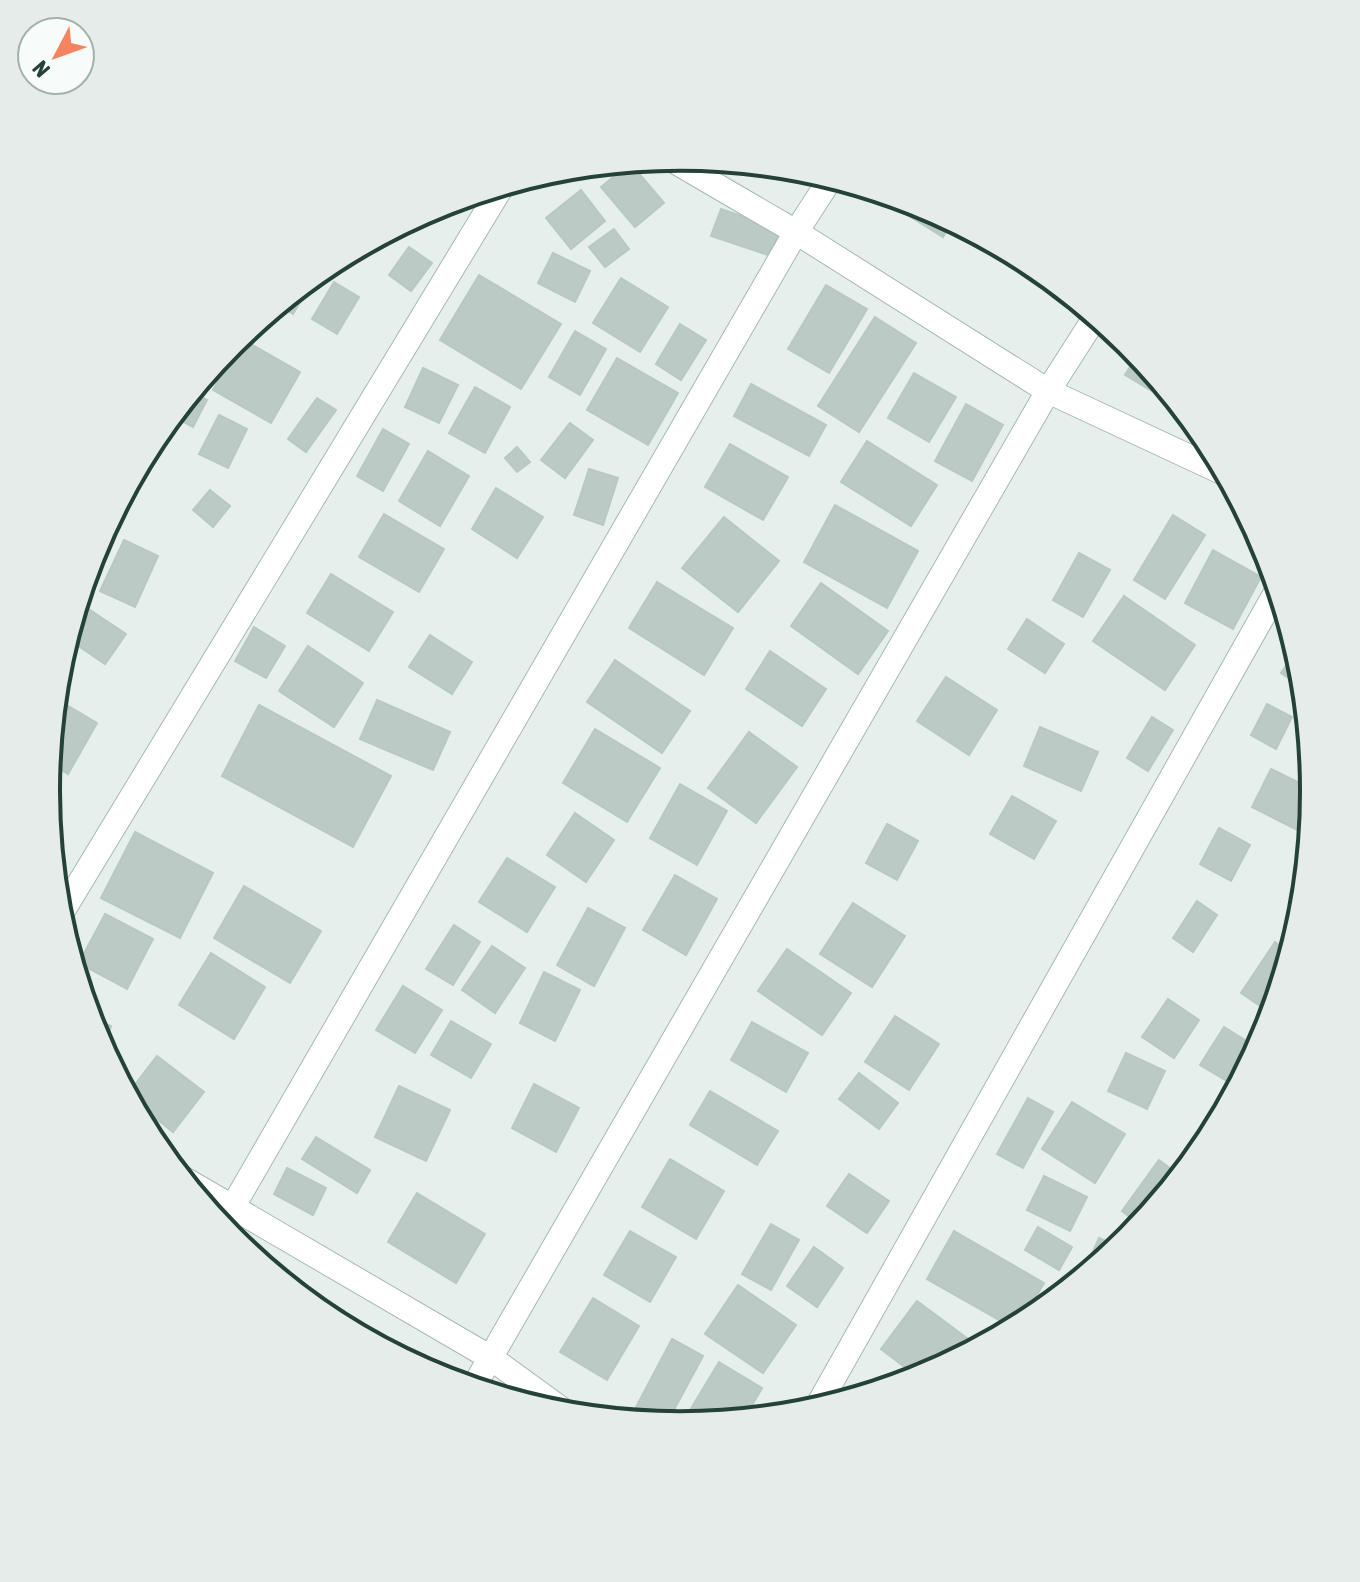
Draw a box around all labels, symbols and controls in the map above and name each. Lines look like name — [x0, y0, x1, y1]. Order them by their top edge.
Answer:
north arrow — [16, 16, 96, 96]
text: N — [27, 56, 55, 83]

